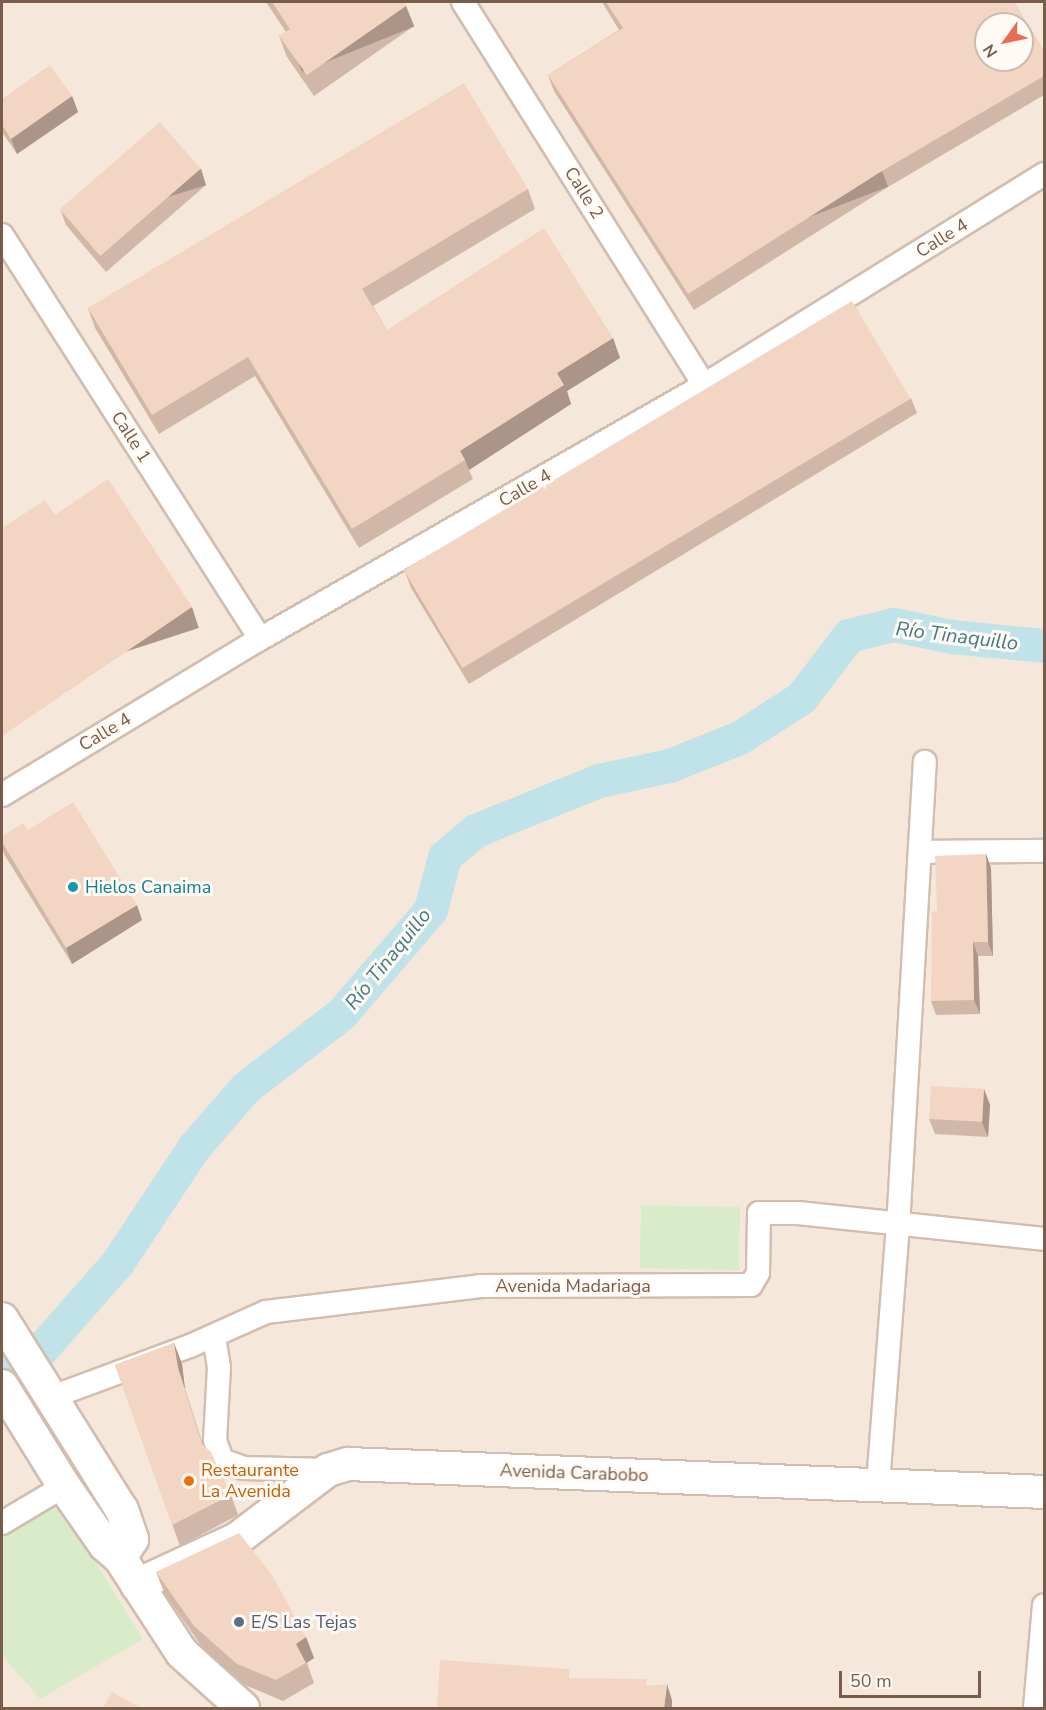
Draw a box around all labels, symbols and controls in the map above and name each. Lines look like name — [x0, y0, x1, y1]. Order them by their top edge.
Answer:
north arrow — [974, 12, 1034, 72]
text: N — [978, 40, 1003, 62]
street label: Calle 2 — [560, 163, 608, 223]
street label: Calle 4 — [912, 214, 972, 262]
street label: Calle 1 — [106, 407, 156, 467]
street label: Calle 4 — [495, 464, 555, 512]
water label: Río Tinaquillo — [894, 617, 1020, 655]
street label: Calle 4 — [75, 708, 135, 756]
place label: Hielos Canaima — [85, 876, 211, 898]
marker: Hielos Canaima — [66, 880, 80, 894]
water label: Río Tinaquillo — [340, 904, 436, 1014]
street label: Avenida Madariaga — [495, 1275, 651, 1297]
place label: Restaurante La Avenida — [201, 1460, 299, 1502]
street label: Avenida Carabobo — [499, 1460, 649, 1486]
marker: Restaurante La Avenida — [182, 1474, 196, 1488]
place label: E/S Las Tejas — [251, 1611, 357, 1633]
marker: E/S Las Tejas — [232, 1615, 246, 1629]
scale bar — [842, 1659, 984, 1697]
text: 50 m — [850, 1669, 892, 1693]

